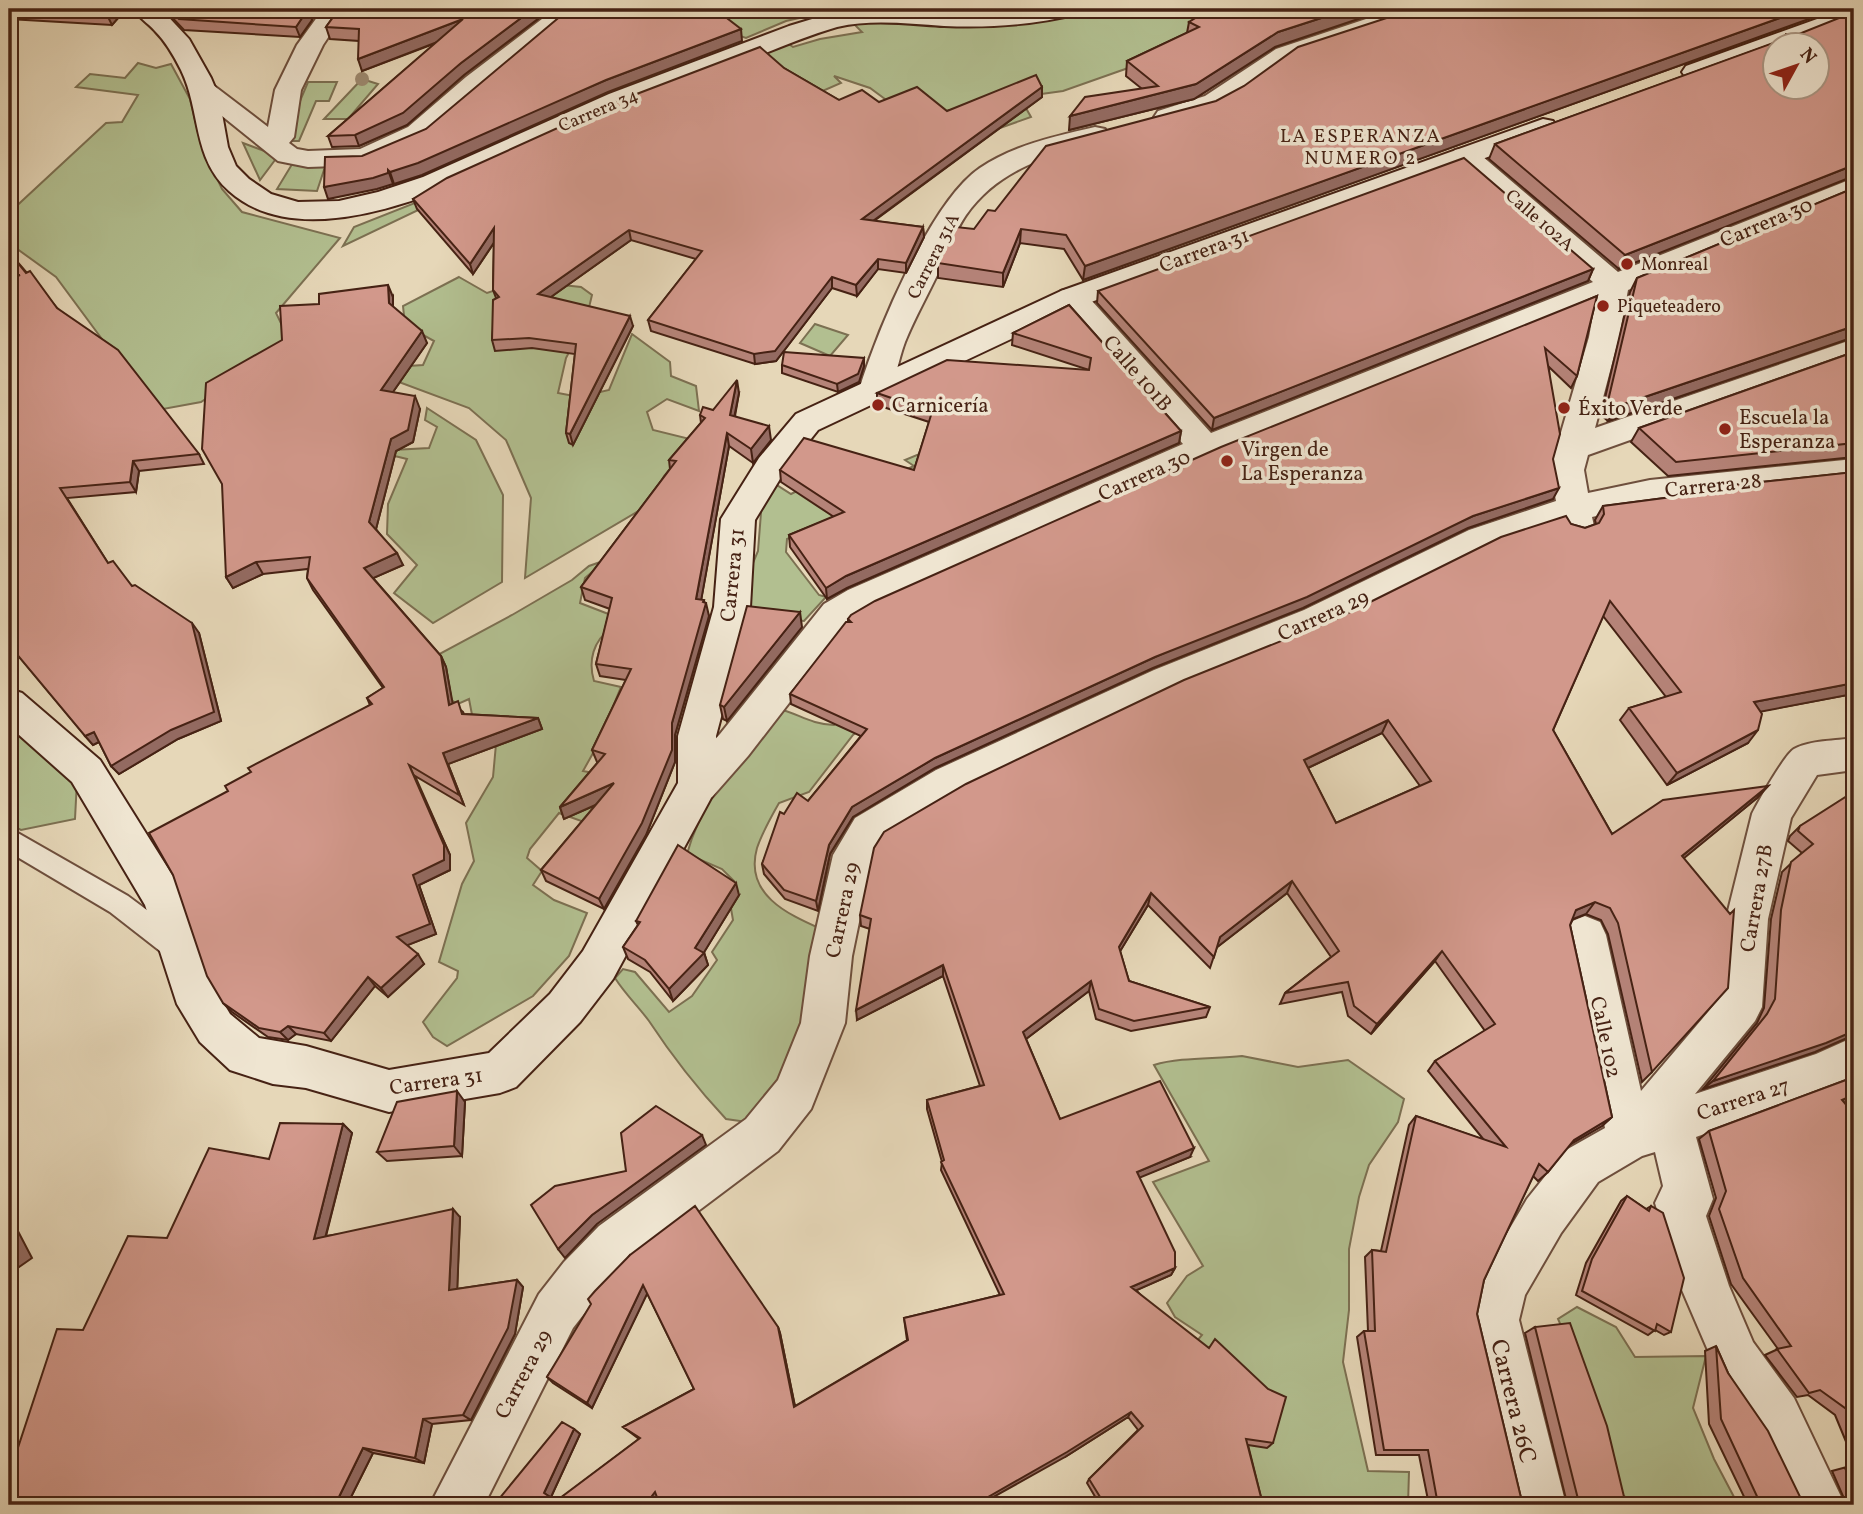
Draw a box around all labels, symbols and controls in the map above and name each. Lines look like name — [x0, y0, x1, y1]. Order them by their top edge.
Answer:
north arrow — [1762, 32, 1832, 102]
text: N — [1793, 43, 1822, 70]
street label: Carrera 34 — [555, 83, 642, 139]
district label: LA ESPERANZA NUMERO 2 — [1280, 124, 1442, 172]
street label: Calle 102A — [1499, 184, 1579, 258]
street label: Carrera 30 — [1716, 191, 1817, 256]
street label: Carrera 31A — [902, 209, 967, 304]
street label: Carrera 31 — [1155, 222, 1254, 281]
place label: Monreal — [1641, 253, 1708, 278]
marker: Monreal — [1619, 256, 1635, 272]
place label: Piqueteadero — [1617, 295, 1721, 320]
marker: Piqueteadero — [1595, 298, 1611, 314]
street label: Calle 101B — [1095, 329, 1178, 419]
place label: Carnicería — [892, 392, 989, 421]
place label: Éxito Verde — [1578, 395, 1683, 424]
marker: Carnicería — [870, 397, 886, 413]
marker: Éxito Verde — [1556, 400, 1572, 416]
place label: Escuela la Esperanza — [1739, 404, 1835, 457]
marker: Escuela la Esperanza — [1717, 421, 1733, 437]
place label: Virgen de La Esperanza — [1241, 436, 1364, 489]
street label: Carrera 30 — [1094, 443, 1195, 510]
marker: Virgen de La Esperanza — [1219, 453, 1235, 469]
street label: Carrera 28 — [1663, 467, 1763, 506]
street label: Carrera 31 — [714, 527, 753, 623]
street label: Carrera 29 — [1273, 583, 1374, 649]
street label: Carrera 27B — [1734, 842, 1781, 955]
street label: Carrera 29 — [819, 860, 868, 961]
street label: Calle 102 — [1582, 994, 1627, 1081]
street label: Carrera 31 — [388, 1062, 485, 1103]
street label: Carrera 27 — [1693, 1072, 1794, 1129]
street label: Carrera 29 — [489, 1325, 560, 1424]
street label: Carrera 26C — [1480, 1336, 1544, 1467]

